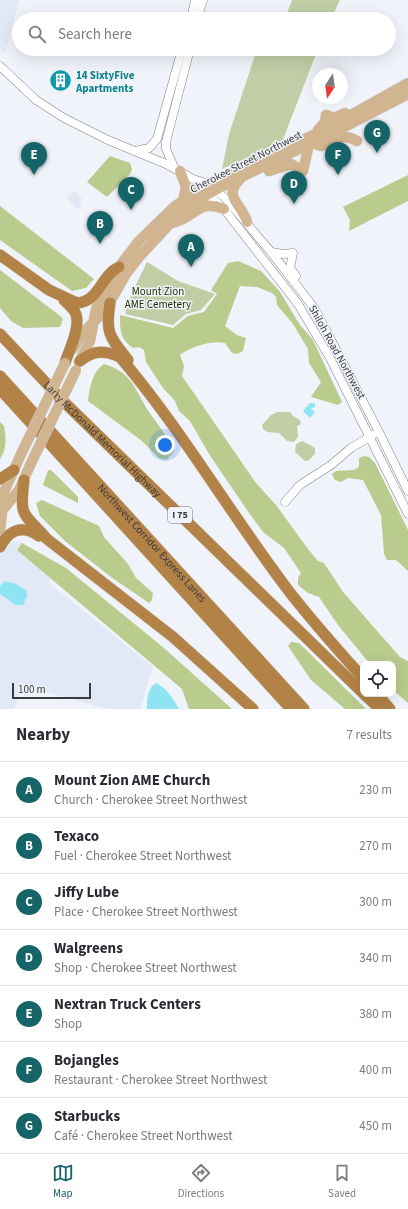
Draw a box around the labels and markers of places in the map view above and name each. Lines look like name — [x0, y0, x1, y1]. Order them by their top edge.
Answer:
building icon: 14 SixtyFive Apartments — [48, 68, 74, 94]
place label: 14 SixtyFive Apartments — [75, 68, 135, 96]
pin: G — [364, 120, 390, 153]
pin: E — [21, 142, 47, 175]
pin: F — [325, 142, 351, 175]
pin: D — [281, 171, 307, 204]
pin: C — [118, 177, 144, 210]
pin: B — [87, 211, 113, 244]
pin: A — [178, 234, 204, 267]

